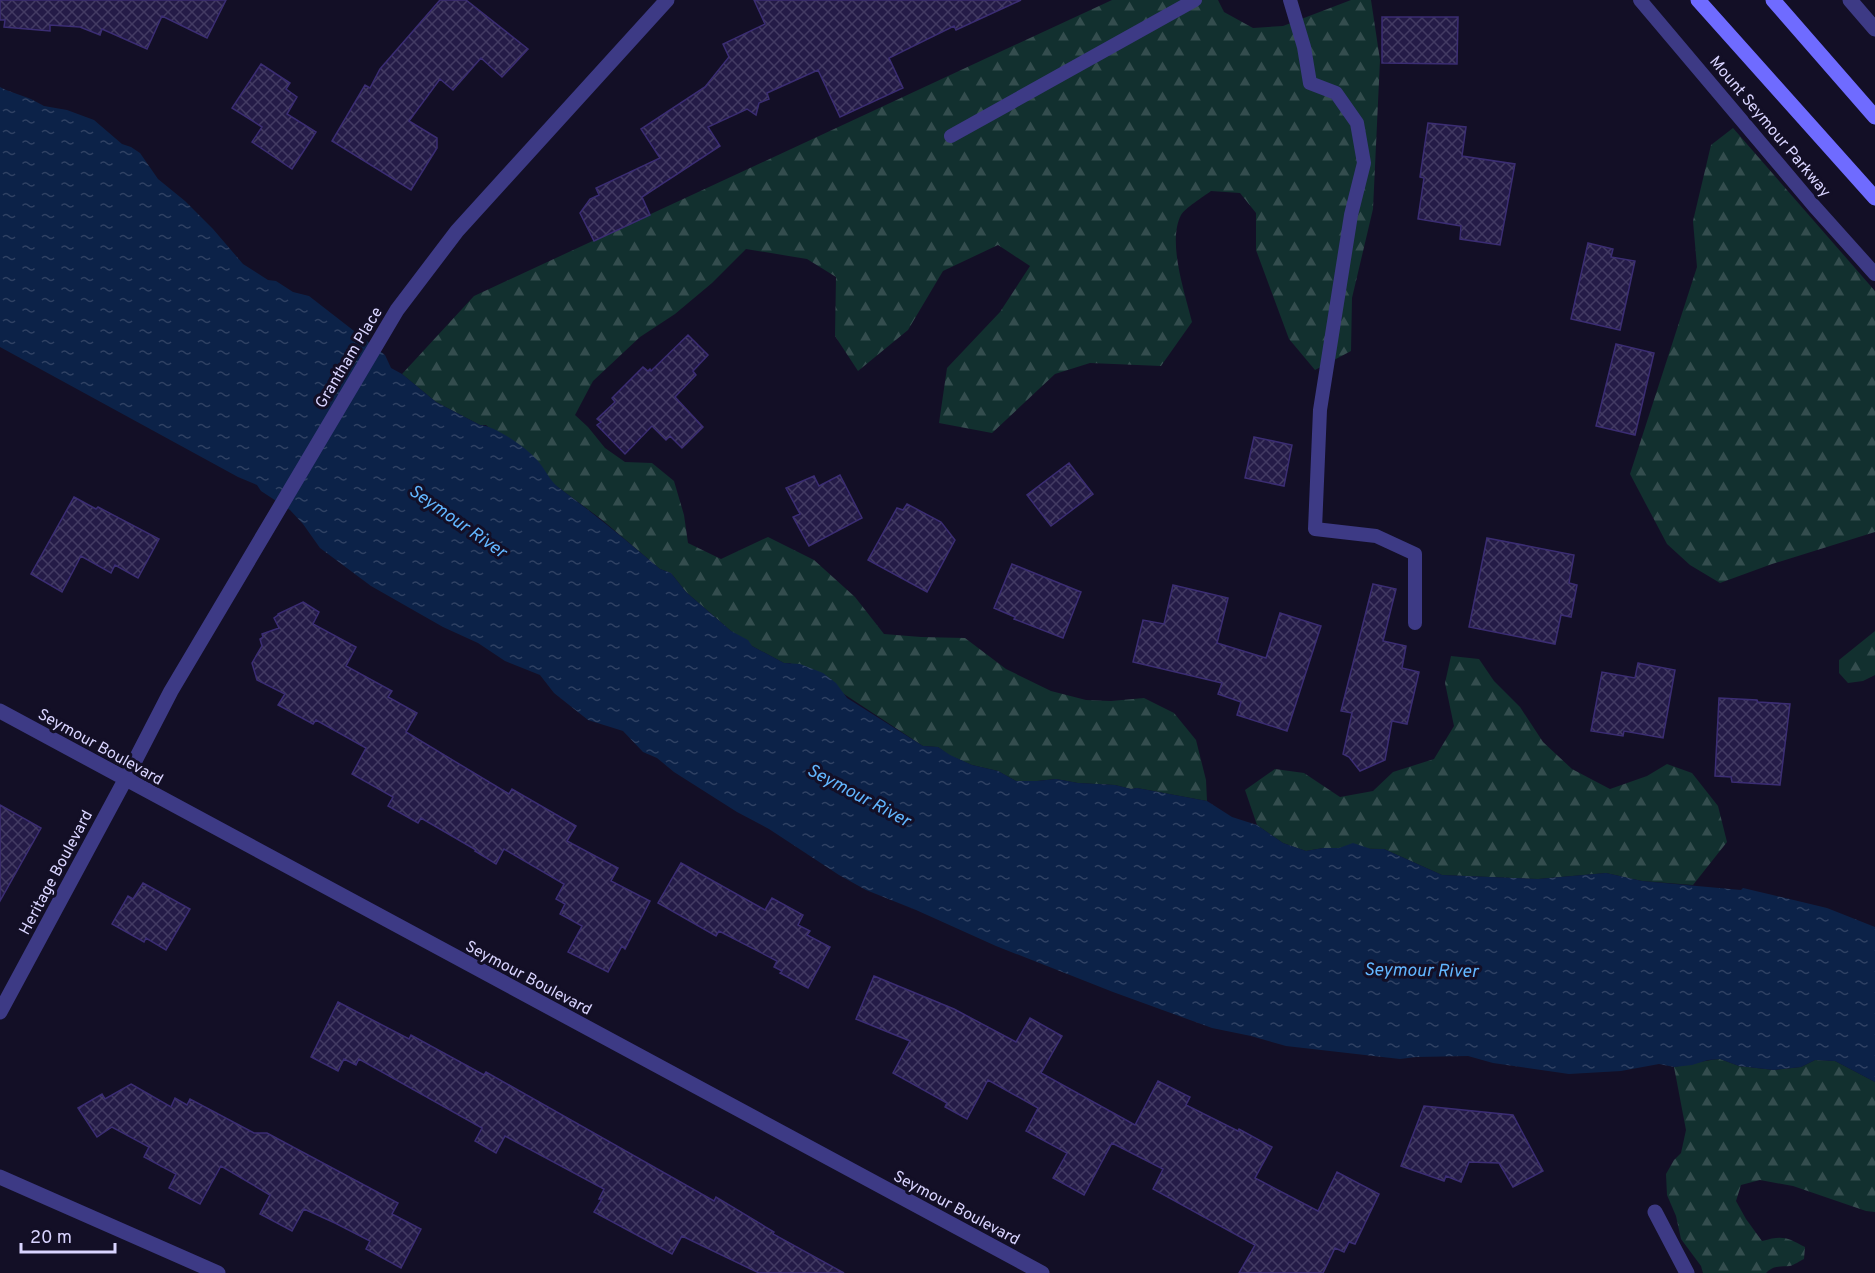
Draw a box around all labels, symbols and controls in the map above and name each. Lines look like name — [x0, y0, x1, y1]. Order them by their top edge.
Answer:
street label: Mount Seymour Parkway — [1704, 53, 1834, 202]
street label: Grantham Place — [312, 304, 388, 412]
water label: Seymour River — [404, 480, 512, 566]
street label: Seymour Boulevard — [34, 705, 166, 791]
water label: Seymour River — [802, 759, 916, 834]
street label: Heritage Boulevard — [15, 807, 98, 939]
street label: Seymour Boulevard — [461, 937, 595, 1021]
water label: Seymour River — [1364, 959, 1480, 984]
street label: Seymour Boulevard — [889, 1167, 1023, 1251]
scale bar — [21, 1216, 116, 1254]
text: 20 m — [30, 1227, 72, 1250]

